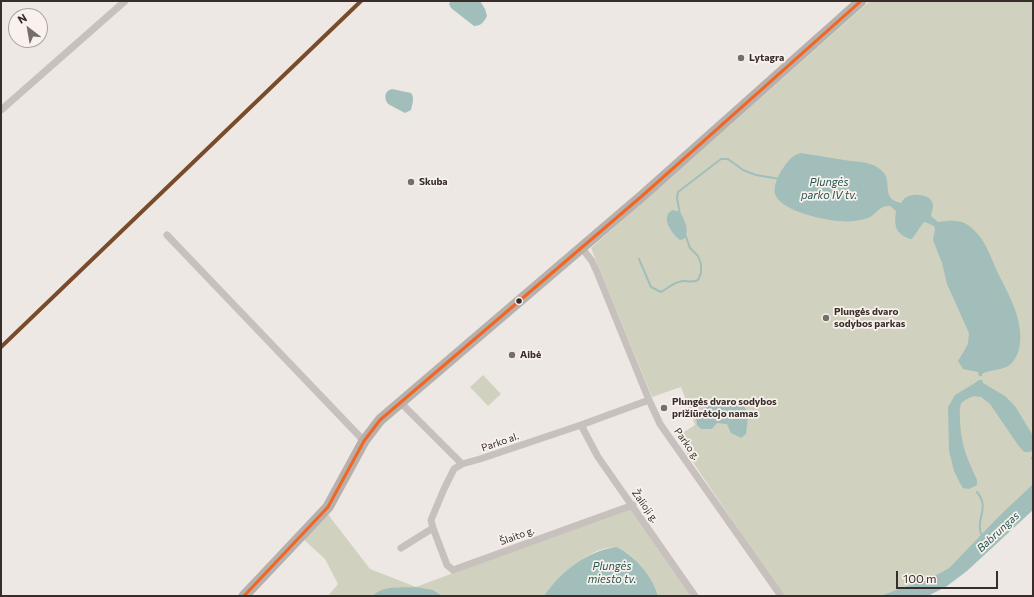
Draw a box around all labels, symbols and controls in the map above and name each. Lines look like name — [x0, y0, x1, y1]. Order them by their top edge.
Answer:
north arrow — [8, 8, 48, 48]
text: N — [15, 10, 29, 26]
place label: Lytagra — [749, 52, 784, 64]
marker: Lytagra — [736, 53, 746, 63]
water label: Plungės parko IV tv. — [801, 175, 857, 201]
place label: Skuba — [419, 176, 448, 188]
marker: Skuba — [406, 177, 416, 187]
unlabelled marker — [514, 296, 524, 306]
place label: Plungės dvaro sodybos parkas — [834, 306, 905, 330]
marker: Plungės dvaro sodybos parkas — [821, 313, 831, 323]
place label: Aibė — [520, 349, 541, 361]
marker: Aibė — [507, 350, 517, 360]
place label: Plungės dvaro sodybos prižiūrėtojo namas — [672, 396, 777, 420]
marker: Plungės dvaro sodybos prižiūrėtojo namas — [659, 403, 669, 413]
street label: Parko g. — [672, 426, 702, 462]
street label: Parko al. — [480, 430, 520, 454]
street label: Žalioji g. — [629, 487, 661, 525]
water label: Babrungas — [974, 509, 1022, 555]
street label: Šlaito g. — [498, 524, 536, 548]
water label: Plungės miesto tv. — [588, 559, 636, 585]
scale bar — [898, 563, 1000, 589]
text: 100 m — [903, 571, 937, 585]

